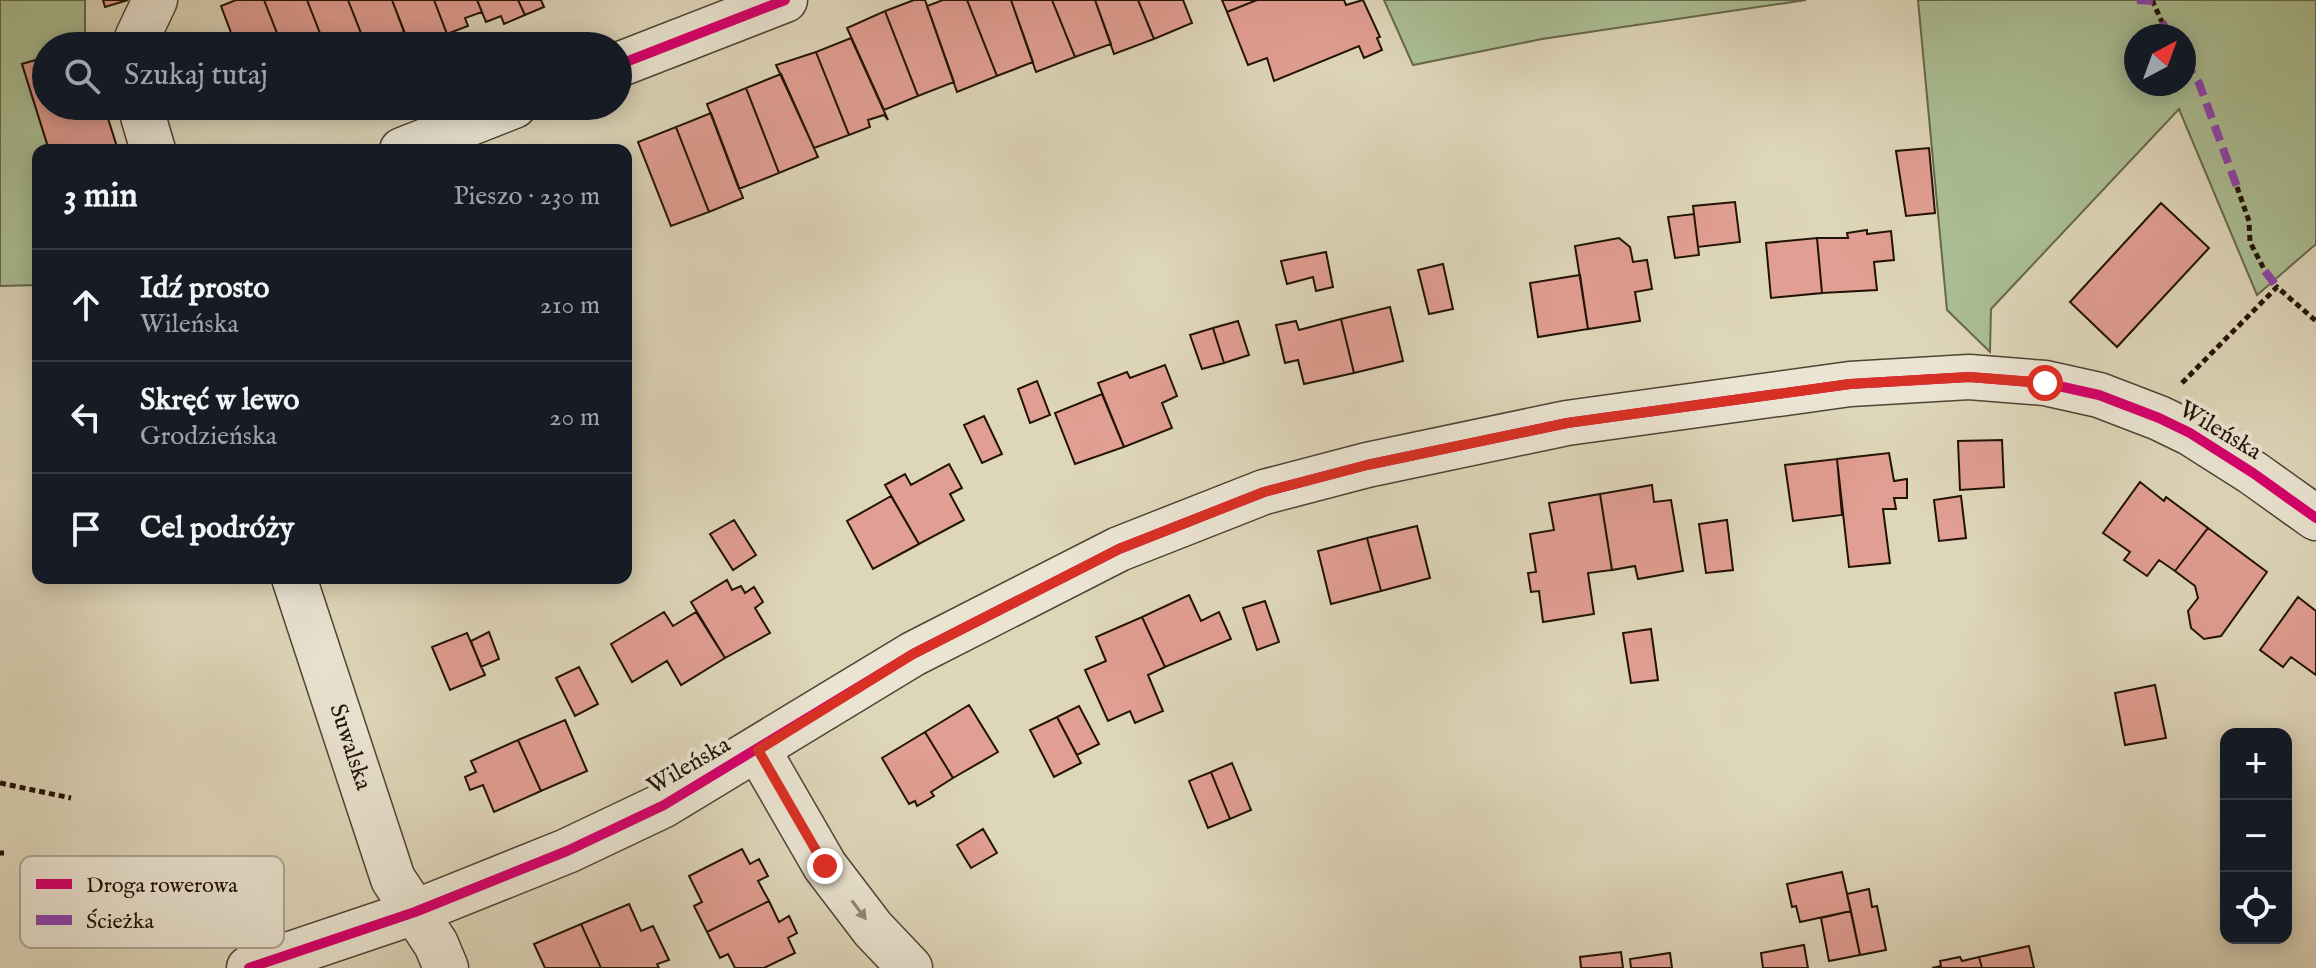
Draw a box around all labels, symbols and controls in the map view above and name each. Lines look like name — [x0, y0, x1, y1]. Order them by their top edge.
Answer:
north arrow — [2124, 24, 2196, 96]
search box — [32, 32, 632, 120]
icon: search — [60, 54, 104, 98]
text: Szukaj tutaj — [124, 57, 268, 95]
text: 3 min — [64, 175, 138, 218]
text: Pieszo · 230 m — [453, 180, 600, 213]
text: Idź prosto — [140, 270, 269, 308]
icon: ahead — [64, 283, 108, 327]
text: 210 m — [540, 289, 600, 322]
text: Wileńska — [140, 308, 239, 341]
route start — [2027, 365, 2063, 401]
text: Skręć w lewo — [140, 382, 299, 420]
street label: Wileńska — [2173, 394, 2268, 468]
icon: left — [64, 395, 108, 439]
text: 20 m — [549, 401, 600, 434]
text: Grodzieńska — [140, 420, 277, 453]
icon: arrive — [64, 507, 108, 551]
text: Cel podróży — [140, 510, 294, 548]
street label: Suwalska — [321, 700, 379, 795]
map controls — [2220, 728, 2292, 944]
button: + — [2220, 728, 2292, 800]
street label: Wileńska — [642, 729, 737, 802]
button: − — [2220, 800, 2292, 872]
route end — [807, 848, 843, 884]
legend — [20, 856, 284, 948]
text: Droga rowerowa — [86, 872, 238, 900]
button: locate — [2220, 872, 2292, 944]
one-way arrow — [851, 900, 866, 921]
text: Ścieżka — [86, 908, 155, 936]

